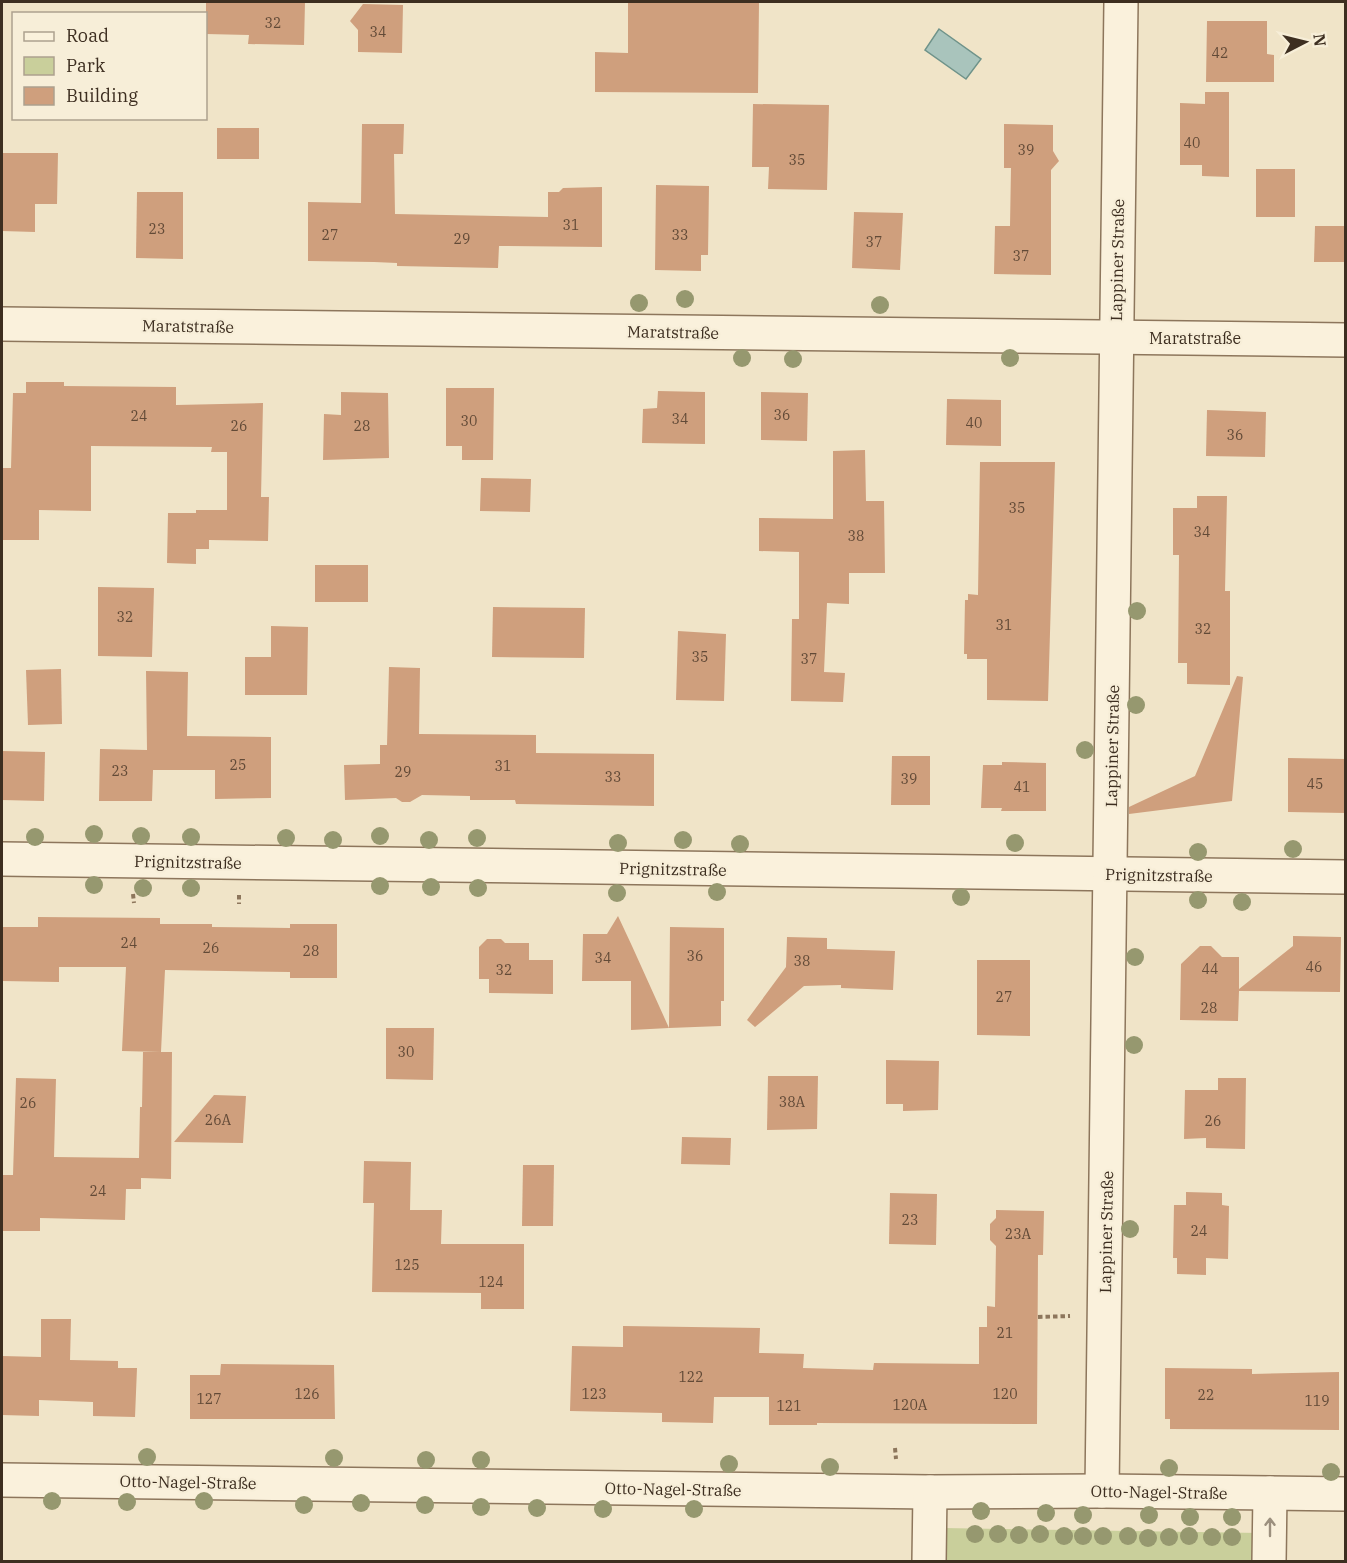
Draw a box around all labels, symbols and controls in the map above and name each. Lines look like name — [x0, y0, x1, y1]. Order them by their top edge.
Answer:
legend — [12, 12, 207, 120]
north arrow — [1275, 12, 1335, 72]
house number: 32 — [265, 14, 281, 32]
house number: 34 — [370, 23, 386, 41]
text: Road — [66, 24, 109, 47]
text: N — [1309, 33, 1331, 48]
house number: 42 — [1212, 44, 1228, 62]
text: Park — [66, 54, 106, 77]
text: Building — [66, 84, 138, 107]
house number: 40 — [1184, 134, 1200, 152]
house number: 39 — [1018, 141, 1034, 159]
house number: 35 — [789, 151, 805, 169]
street label: Lappiner Straße — [1106, 199, 1128, 321]
house number: 31 — [563, 216, 579, 234]
house number: 23 — [149, 220, 165, 238]
house number: 27 — [322, 226, 338, 244]
house number: 33 — [672, 226, 688, 244]
house number: 29 — [454, 230, 470, 248]
house number: 37 — [866, 233, 882, 251]
house number: 37 — [1013, 247, 1029, 265]
street label: Maratstraße — [142, 315, 234, 337]
street label: Maratstraße — [627, 321, 719, 343]
street label: Maratstraße — [1149, 328, 1241, 348]
house number: 36 — [774, 406, 790, 424]
house number: 24 — [131, 407, 147, 425]
house number: 34 — [672, 410, 688, 428]
house number: 30 — [461, 412, 477, 430]
house number: 40 — [966, 414, 982, 432]
house number: 26 — [231, 417, 247, 435]
house number: 28 — [354, 417, 370, 435]
house number: 36 — [1227, 426, 1243, 444]
house number: 35 — [1009, 499, 1025, 517]
house number: 34 — [1194, 523, 1210, 541]
house number: 38 — [848, 527, 864, 545]
house number: 32 — [117, 608, 133, 626]
house number: 31 — [996, 616, 1012, 634]
house number: 32 — [1195, 620, 1211, 638]
house number: 35 — [692, 648, 708, 666]
house number: 37 — [801, 650, 817, 668]
street label: Lappiner Straße — [1101, 685, 1123, 807]
house number: 25 — [230, 756, 246, 774]
house number: 31 — [495, 757, 511, 775]
house number: 23 — [112, 762, 128, 780]
house number: 29 — [395, 763, 411, 781]
house number: 33 — [605, 768, 621, 786]
house number: 39 — [901, 770, 917, 788]
house number: 45 — [1307, 775, 1323, 793]
house number: 41 — [1014, 778, 1030, 796]
street label: Prignitzstraße — [134, 851, 242, 873]
street label: Prignitzstraße — [619, 858, 727, 880]
street label: Prignitzstraße — [1105, 864, 1213, 886]
house number: 24 — [121, 934, 137, 952]
house number: 26 — [203, 939, 219, 957]
house number: 28 — [303, 942, 319, 960]
house number: 36 — [687, 947, 703, 965]
house number: 34 — [595, 949, 611, 967]
house number: 38 — [794, 952, 810, 970]
house number: 46 — [1306, 958, 1322, 976]
house number: 44 — [1202, 960, 1218, 978]
house number: 32 — [496, 961, 512, 979]
house number: 27 — [996, 988, 1012, 1006]
house number: 28 — [1201, 999, 1217, 1017]
house number: 30 — [398, 1043, 414, 1061]
house number: 38A — [779, 1093, 806, 1111]
house number: 26 — [20, 1094, 36, 1112]
house number: 26A — [205, 1111, 232, 1129]
house number: 26 — [1205, 1112, 1221, 1130]
street label: Lappiner Straße — [1095, 1171, 1117, 1293]
house number: 24 — [90, 1182, 106, 1200]
house number: 23 — [902, 1211, 918, 1229]
house number: 24 — [1191, 1222, 1207, 1240]
house number: 23A — [1005, 1225, 1032, 1243]
house number: 125 — [394, 1256, 420, 1274]
house number: 124 — [478, 1273, 504, 1291]
house number: 21 — [997, 1324, 1013, 1342]
house number: 122 — [678, 1368, 704, 1386]
house number: 126 — [294, 1385, 320, 1403]
house number: 123 — [581, 1385, 607, 1403]
house number: 120 — [992, 1385, 1018, 1403]
house number: 22 — [1198, 1386, 1214, 1404]
house number: 127 — [196, 1390, 222, 1408]
house number: 119 — [1304, 1392, 1330, 1410]
house number: 120A — [893, 1396, 928, 1414]
house number: 121 — [776, 1397, 802, 1415]
street label: Otto-Nagel-Straße — [119, 1471, 257, 1493]
street label: Otto-Nagel-Straße — [604, 1478, 742, 1500]
street label: Otto-Nagel-Straße — [1090, 1481, 1228, 1503]
one-way arrow — [1264, 1518, 1276, 1538]

